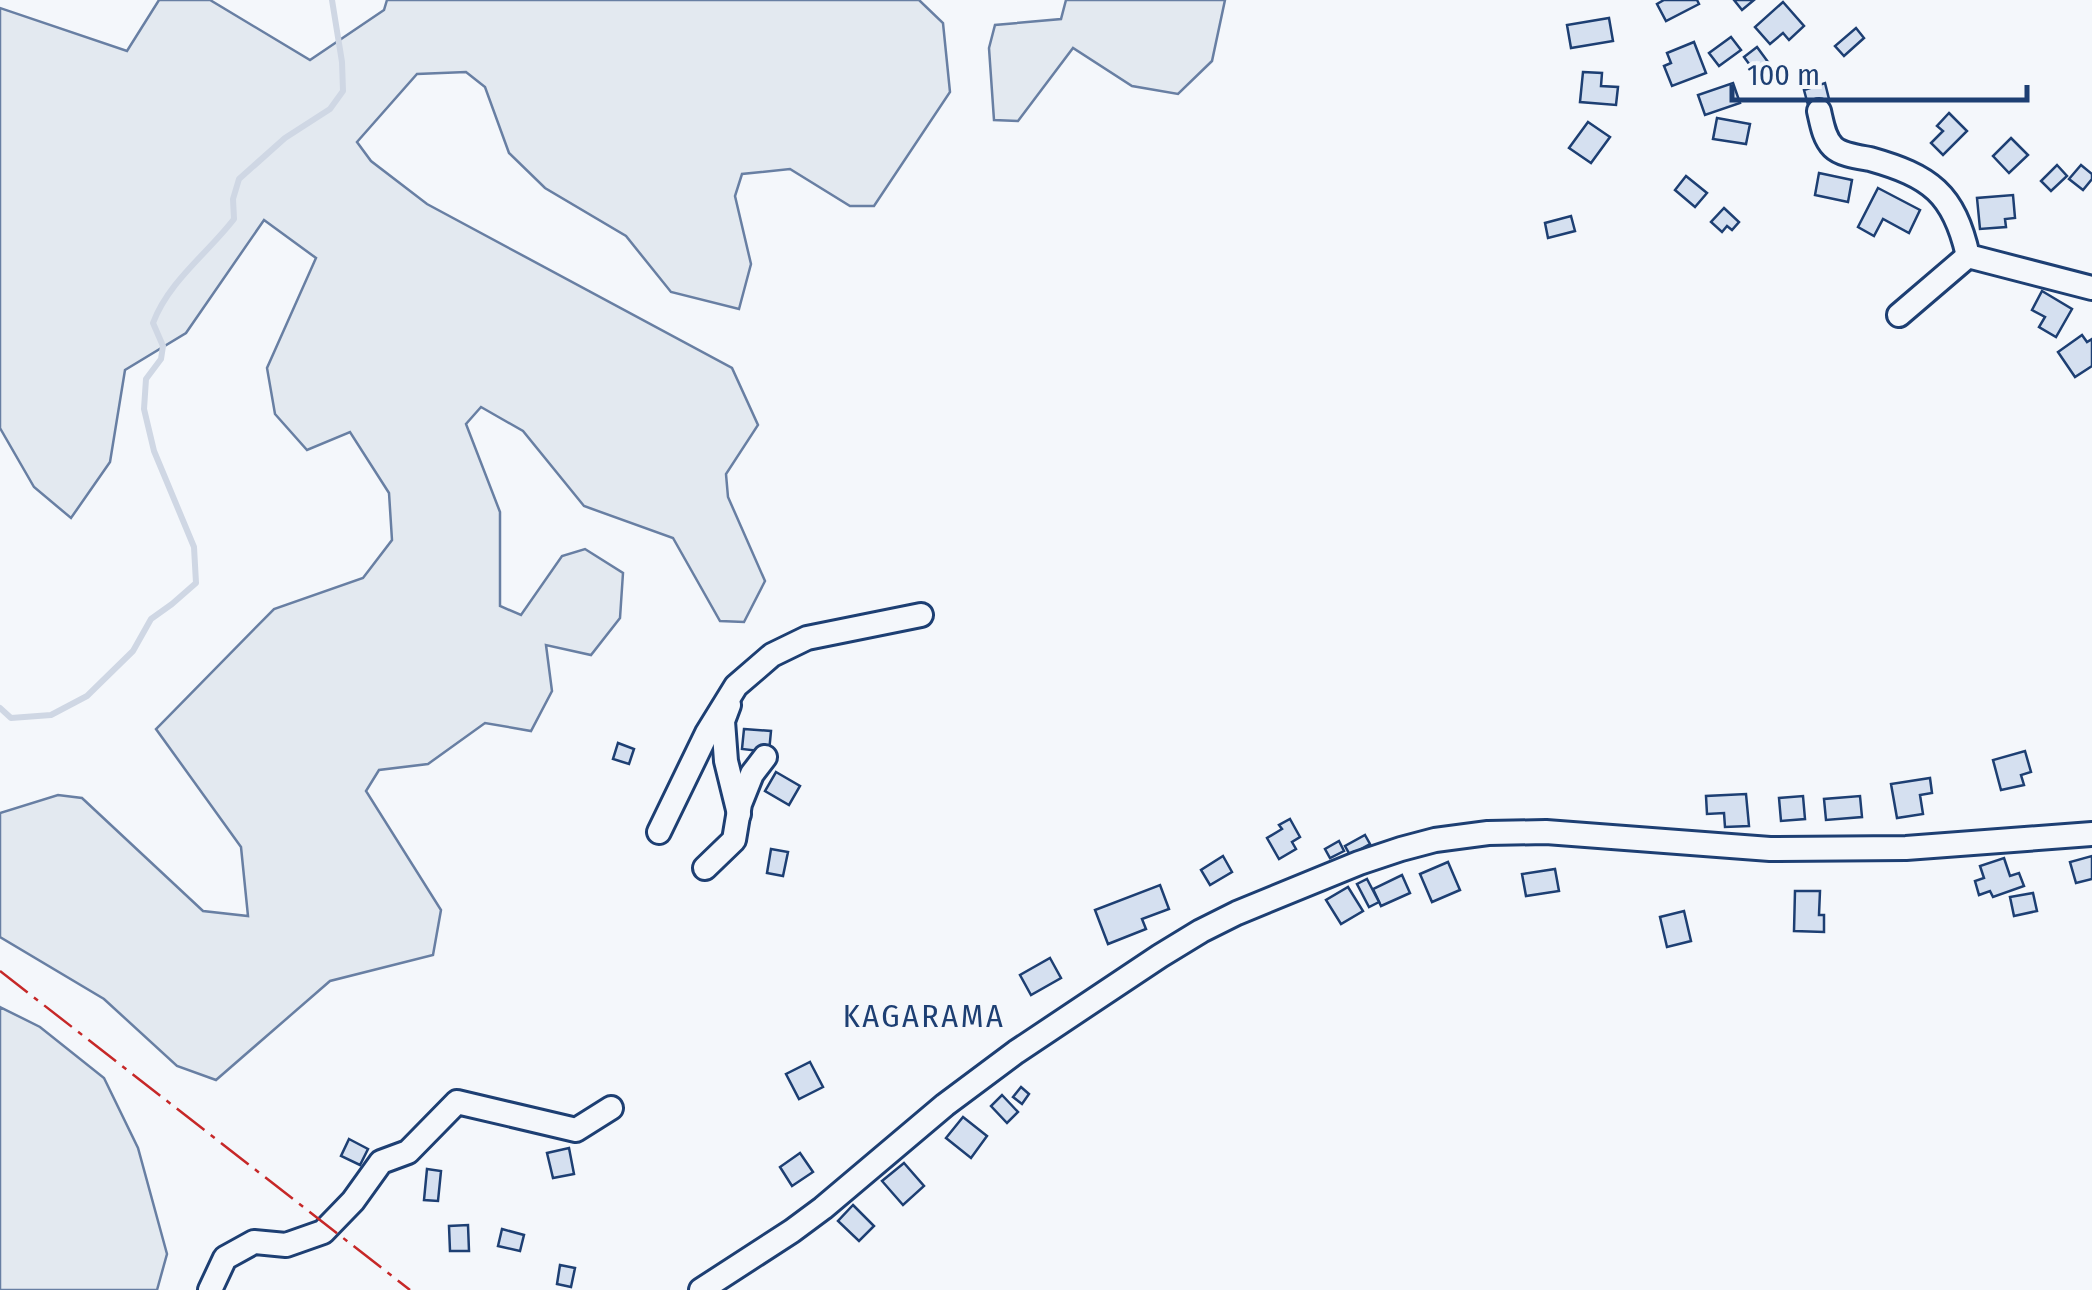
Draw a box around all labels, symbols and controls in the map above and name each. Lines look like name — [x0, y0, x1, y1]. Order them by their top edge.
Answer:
scale bar — [1732, 40, 2027, 102]
text: 100 m — [1747, 57, 1820, 93]
district label: KAGARAMA — [843, 997, 1005, 1035]

